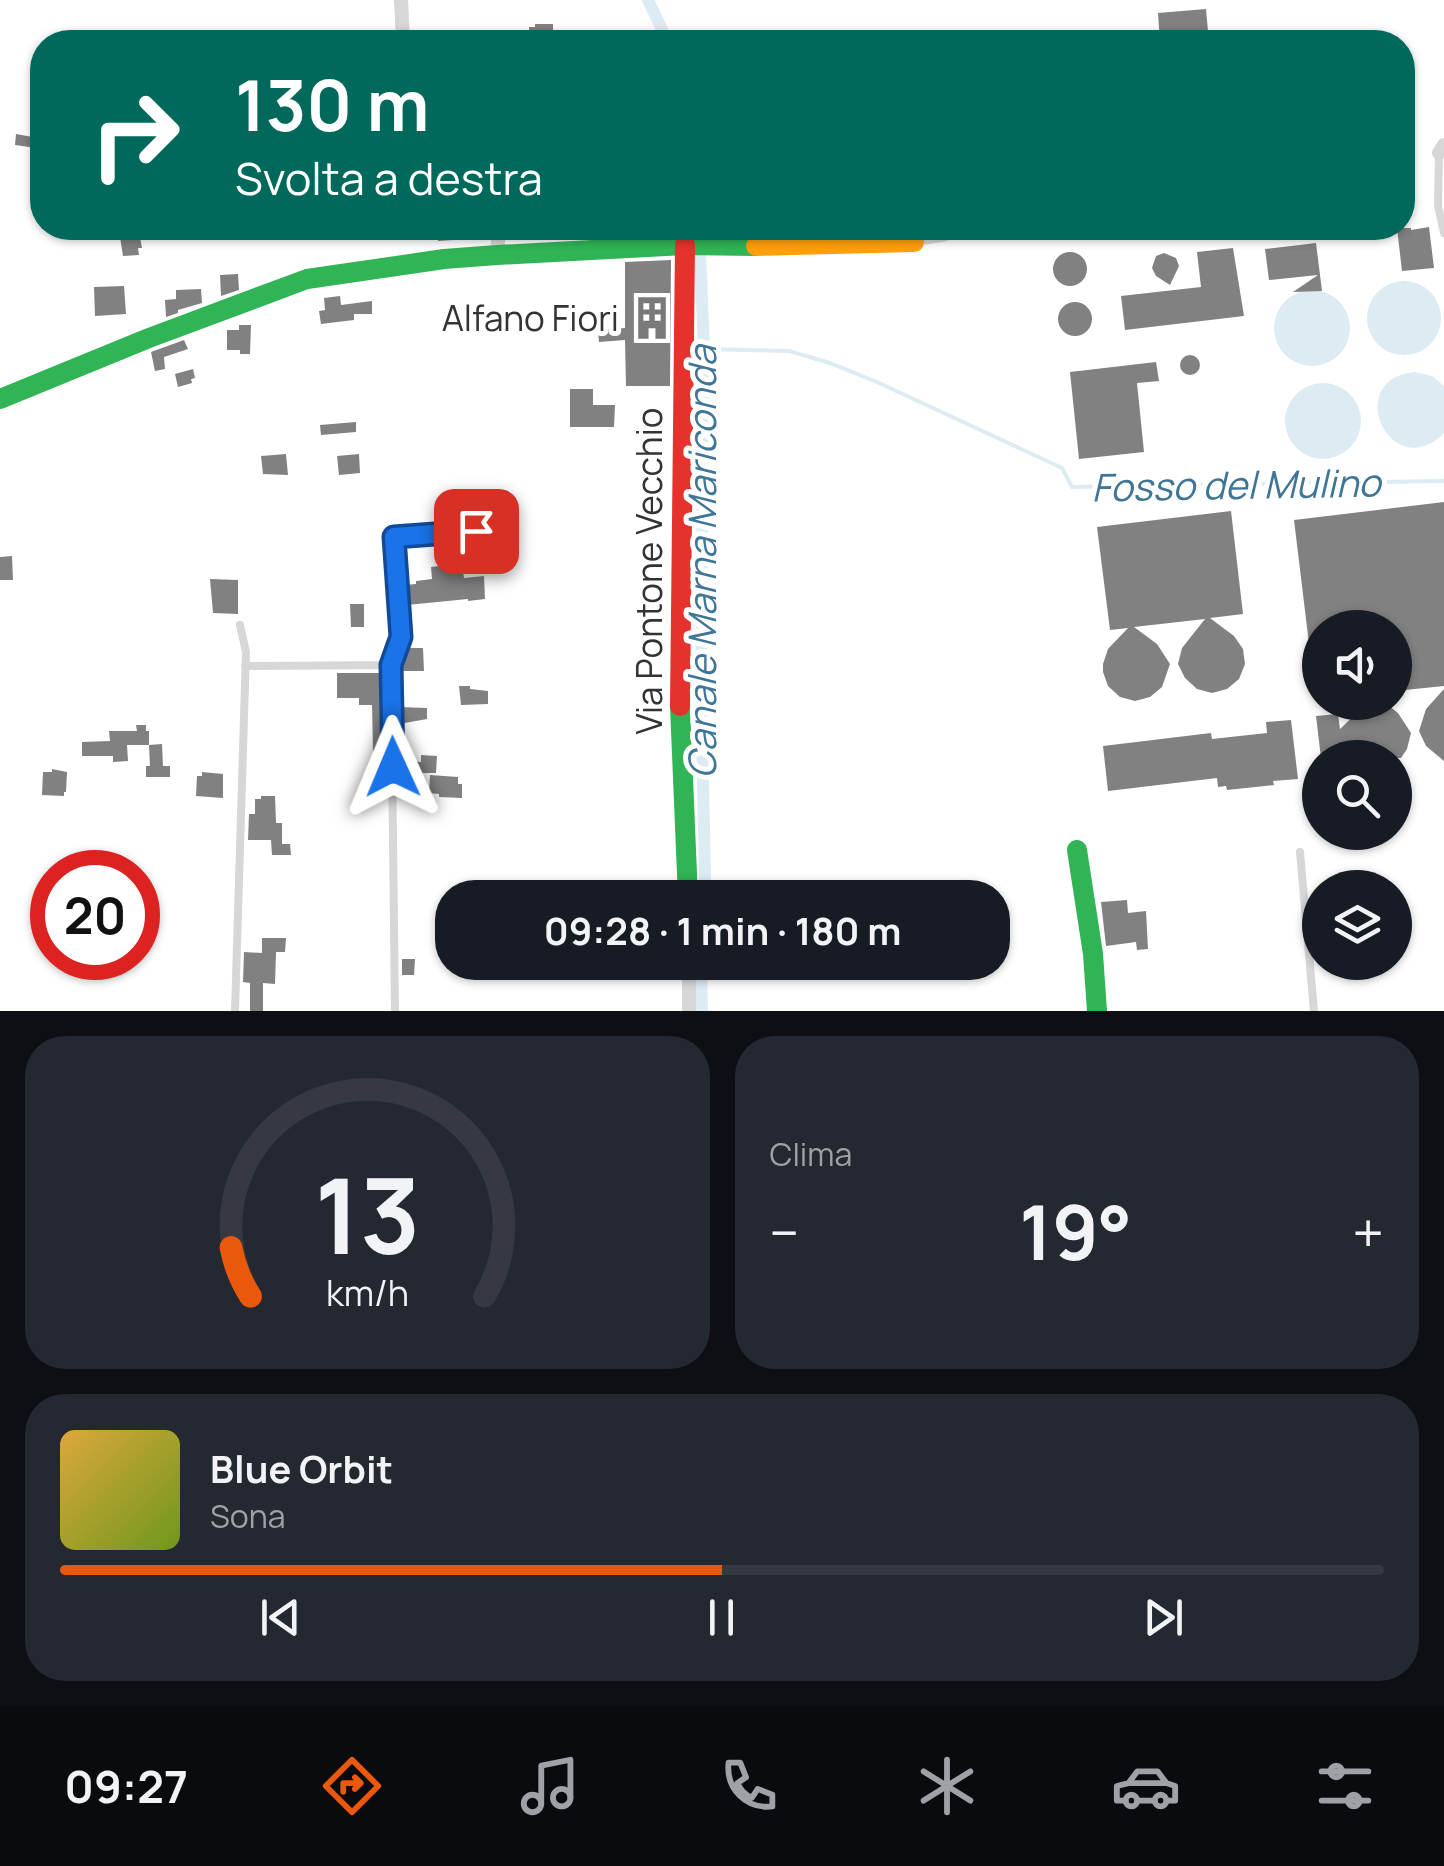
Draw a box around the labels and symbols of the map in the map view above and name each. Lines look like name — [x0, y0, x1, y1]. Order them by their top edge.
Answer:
place label: Alfano Fiori — [442, 294, 619, 342]
building icon: Alfano Fiori — [628, 294, 676, 342]
water label: Canale Marna Mariconda — [675, 343, 727, 779]
street label: Via Pontone Vecchio — [625, 407, 673, 735]
water label: Fosso del Mulino — [1091, 455, 1384, 513]
pin — [434, 489, 519, 574]
position arrow — [341, 715, 445, 819]
speed limit sign: 20 — [30, 850, 160, 980]

